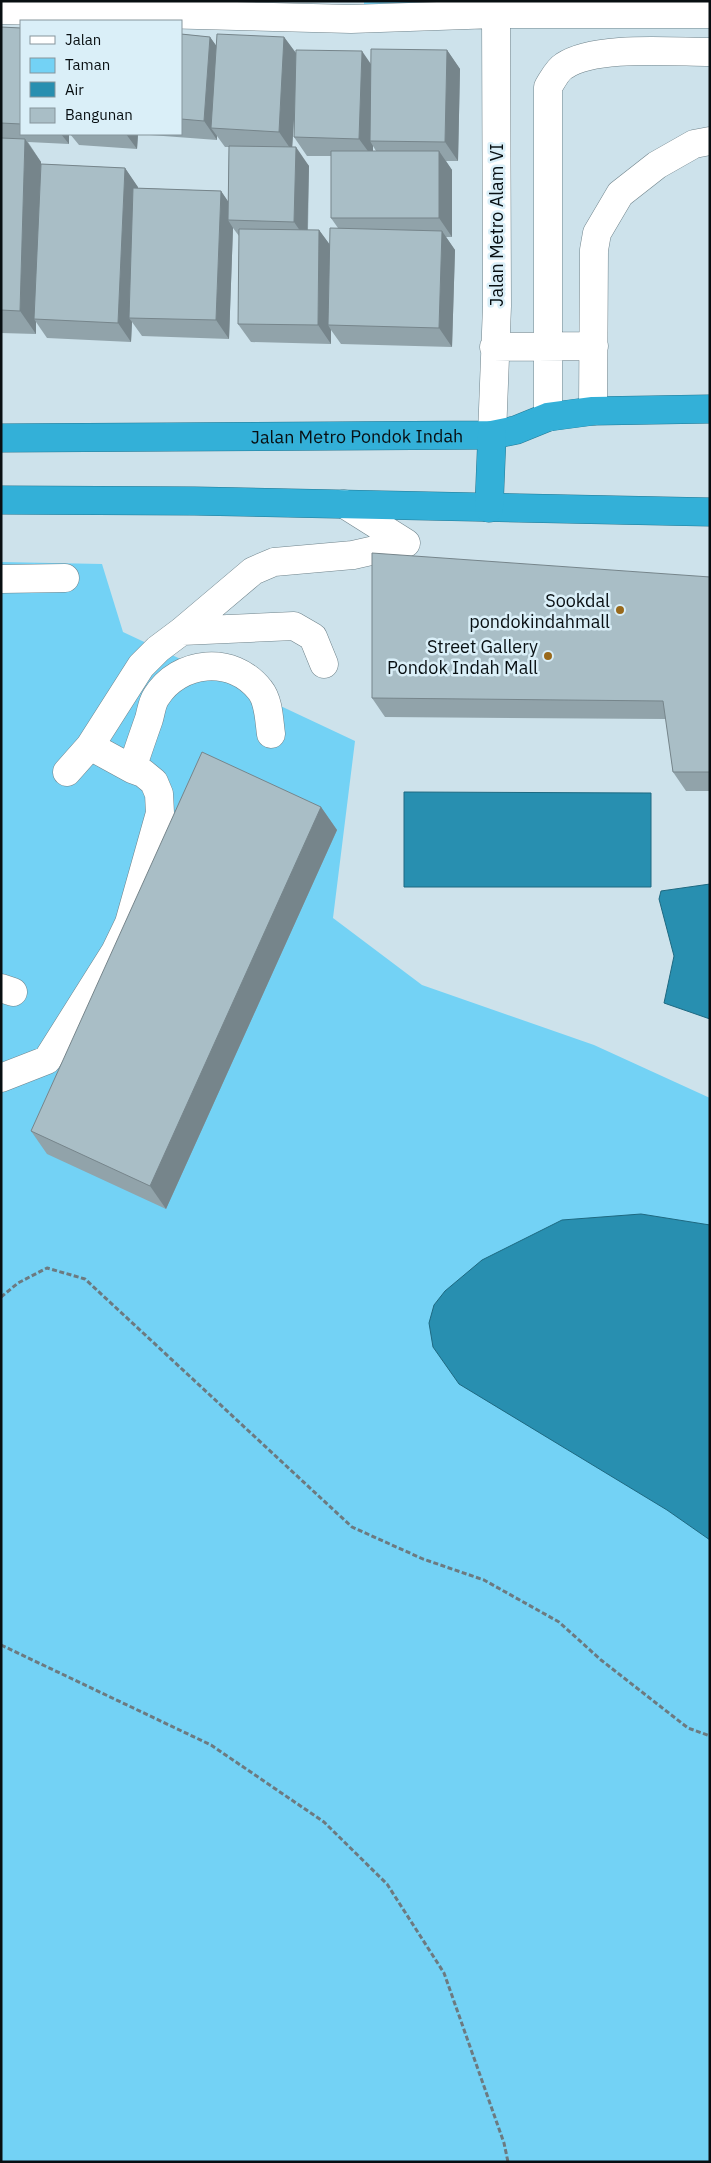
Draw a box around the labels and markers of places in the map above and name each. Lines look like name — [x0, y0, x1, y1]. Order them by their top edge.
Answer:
place label: Sookdal pondokindahmall — [469, 589, 610, 633]
marker: Sookdal pondokindahmall — [614, 604, 626, 616]
place label: Street Gallery Pondok Indah Mall — [387, 635, 538, 679]
marker: Street Gallery Pondok Indah Mall — [542, 650, 554, 662]

